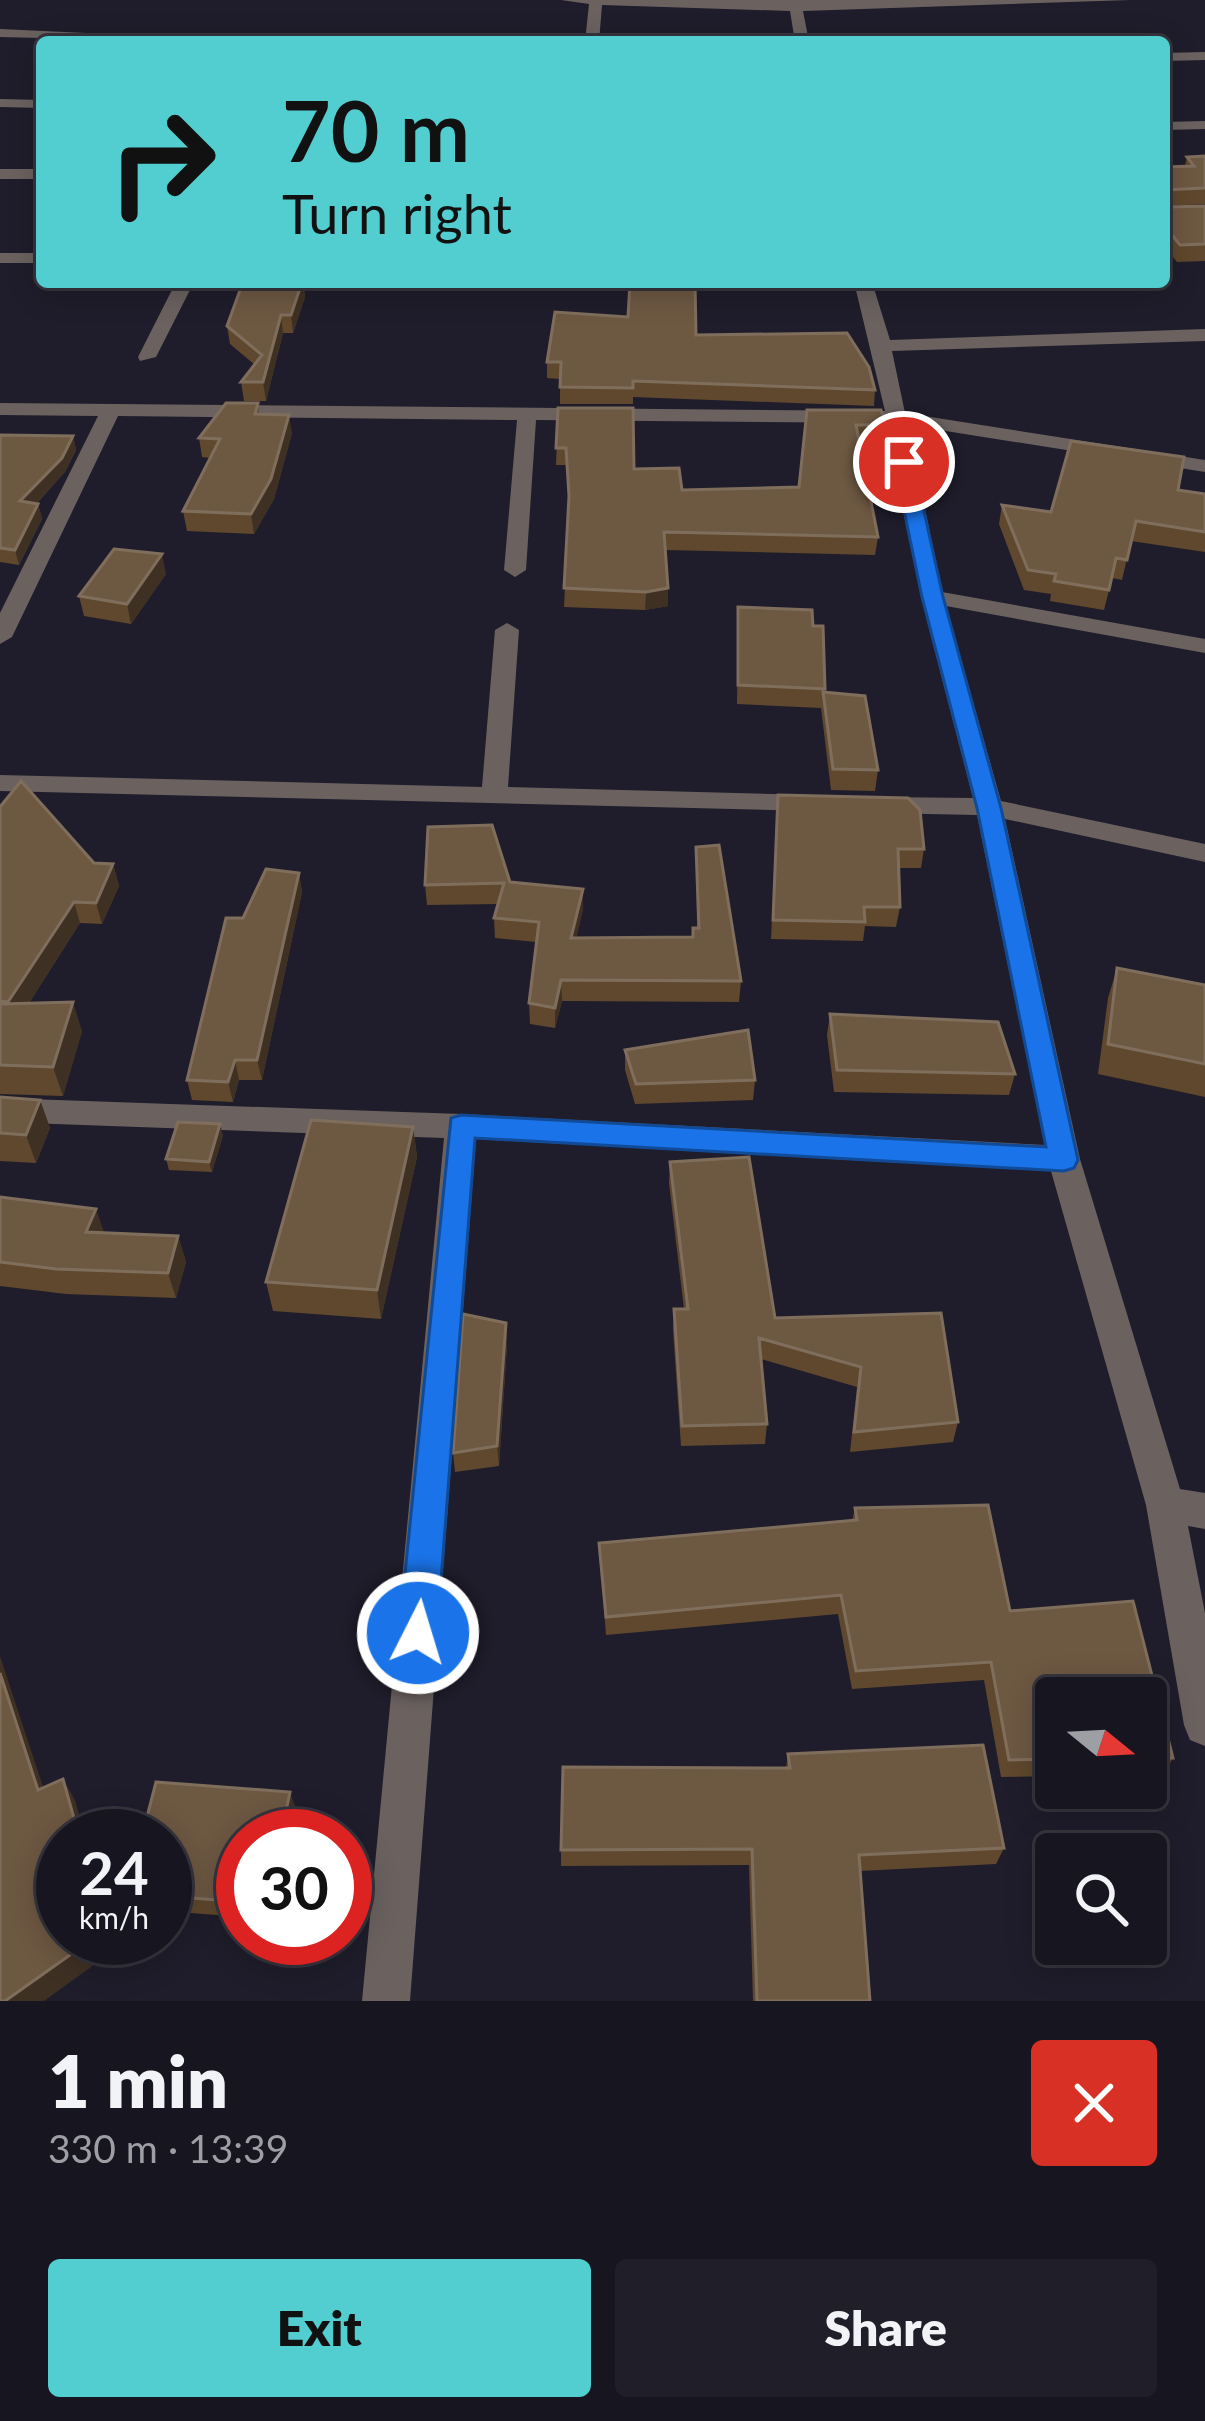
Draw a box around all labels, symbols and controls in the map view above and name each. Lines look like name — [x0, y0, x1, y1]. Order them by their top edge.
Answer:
text: 70 m — [282, 79, 470, 180]
icon: right — [84, 84, 240, 240]
text: Turn right — [282, 181, 512, 246]
pin — [853, 411, 955, 513]
icon: arrive — [871, 429, 937, 495]
position arrow — [355, 1570, 481, 1696]
north arrow — [1035, 1677, 1167, 1809]
map controls — [1035, 1677, 1167, 1965]
speed limit sign: 30 — [216, 1809, 372, 1965]
button: search — [1035, 1833, 1167, 1965]
text: 24 — [79, 1836, 149, 1908]
text: km/h — [79, 1899, 149, 1935]
text: 1 min — [48, 2037, 228, 2123]
button: close — [1031, 2040, 1157, 2166]
text: 330 m · 13:39 — [48, 2125, 288, 2171]
button: Exit — [48, 2259, 591, 2397]
button: Share — [615, 2259, 1157, 2397]

